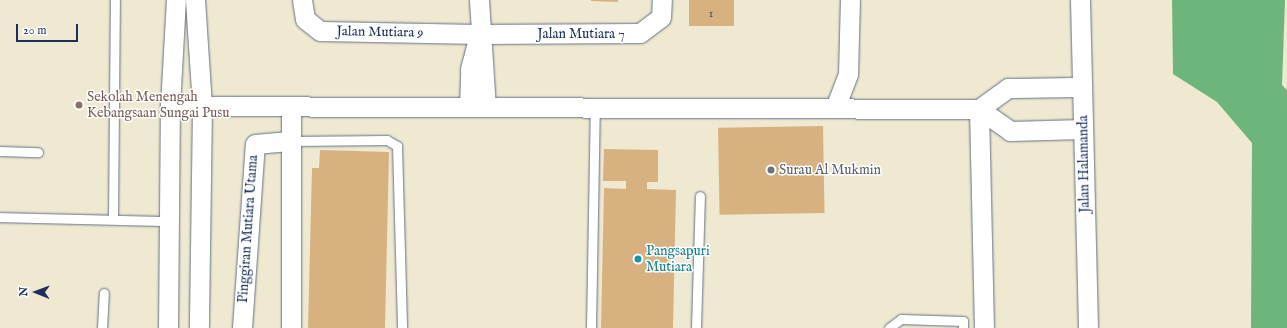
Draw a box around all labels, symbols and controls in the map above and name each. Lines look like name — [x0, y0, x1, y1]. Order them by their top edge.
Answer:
house number: 1 — [709, 7, 713, 21]
scale bar — [18, 16, 80, 42]
text: 20 m — [23, 23, 46, 38]
street label: Jalan Mutiara 9 — [336, 23, 424, 41]
street label: Jalan Mutiara 7 — [537, 26, 625, 42]
place label: Sekolah Menengah Kebangsaan Sungai Pusu — [87, 89, 230, 122]
marker: Sekolah Menengah Kebangsaan Sungai Pusu — [74, 100, 84, 110]
street label: Jalan Halamanda — [1075, 115, 1093, 213]
street label: Pinggiran Mutiara Utama — [234, 154, 262, 304]
place label: Surau Al Mukmin — [779, 162, 881, 178]
marker: Surau Al Mukmin — [766, 165, 776, 175]
place label: Pangsapuri Mutiara — [646, 243, 710, 276]
marker: Pangsapuri Mutiara — [633, 254, 643, 264]
north arrow — [16, 272, 56, 312]
text: N — [17, 287, 31, 297]

